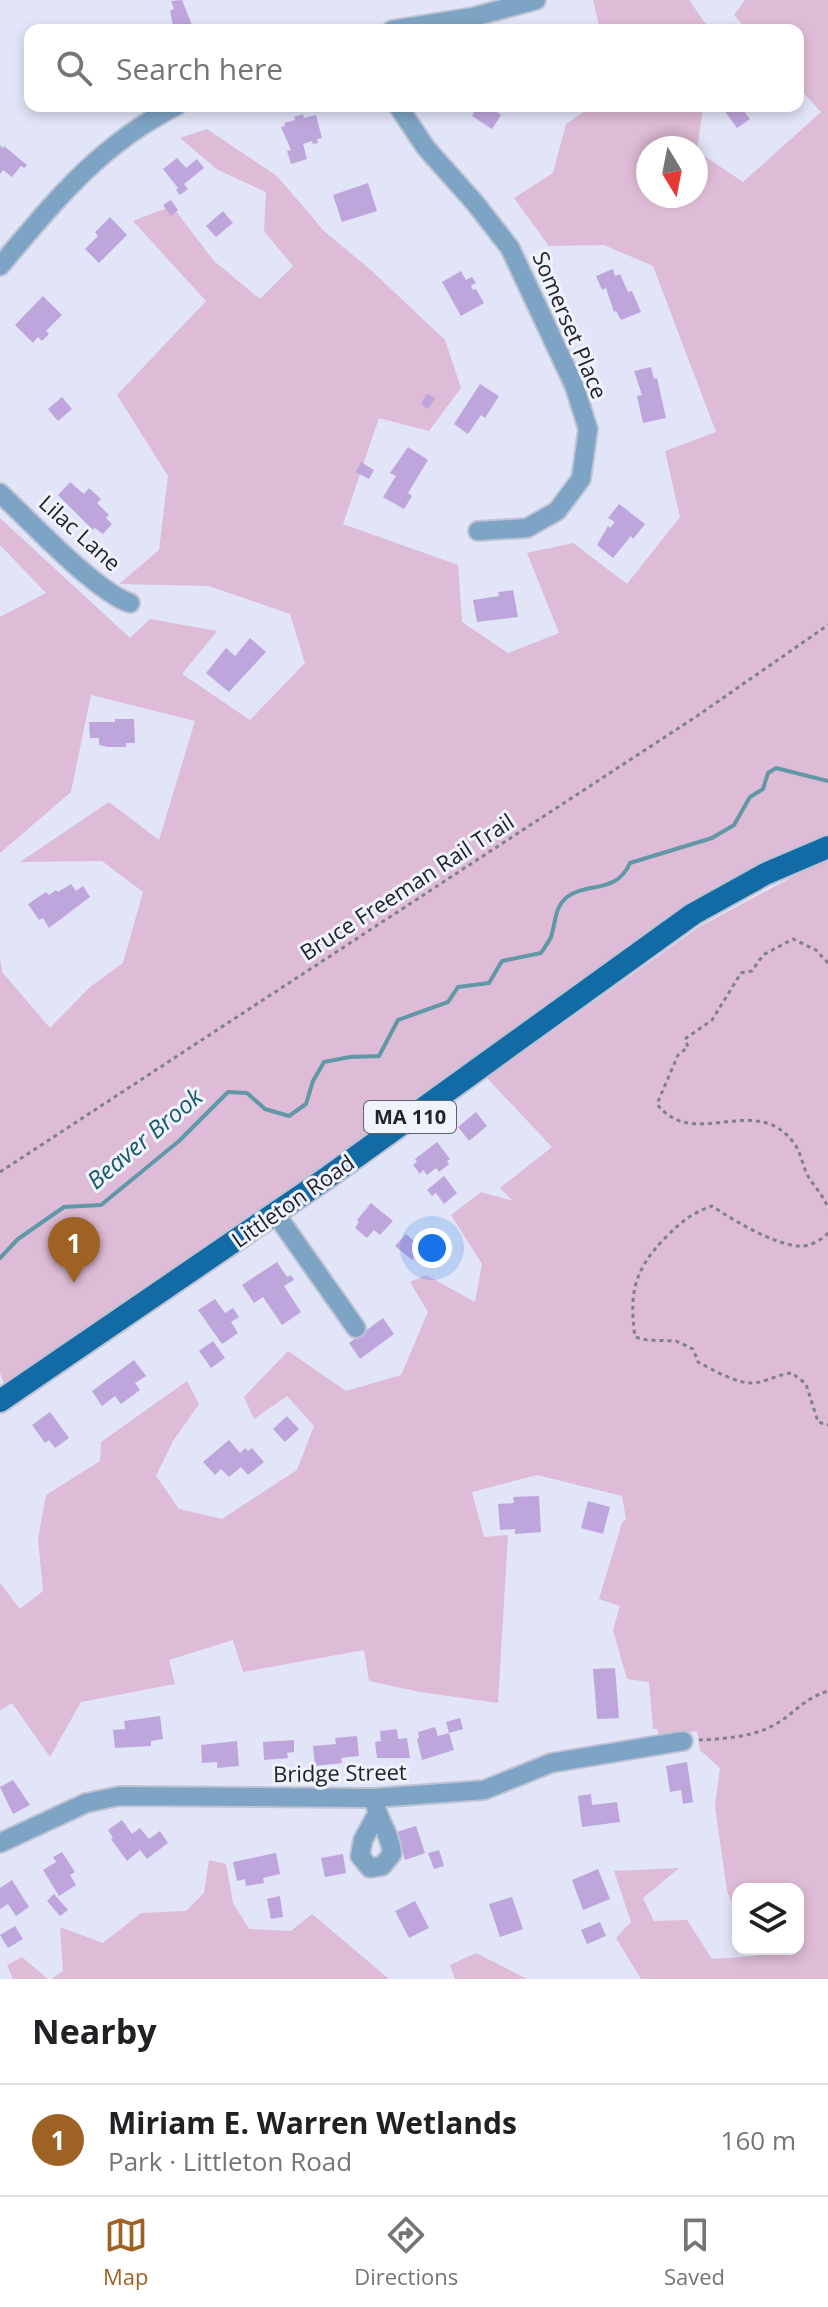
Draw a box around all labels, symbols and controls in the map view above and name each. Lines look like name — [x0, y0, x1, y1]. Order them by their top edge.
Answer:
search box — [24, 24, 804, 112]
icon: search — [52, 46, 96, 90]
text: Search here — [116, 48, 283, 89]
north arrow — [636, 136, 708, 208]
street label: Somerset Place — [526, 246, 615, 403]
street label: Lilac Lane — [33, 487, 128, 577]
street label: Bruce Freeman Rail Trail — [294, 806, 519, 967]
water label: Beaver Brook — [79, 1079, 210, 1196]
road number: MA 110 — [364, 1101, 456, 1133]
street label: Littleton Road — [225, 1147, 360, 1254]
pin: 1 — [48, 1217, 100, 1283]
your location — [412, 1228, 452, 1268]
street label: Bridge Street — [273, 1756, 407, 1788]
map controls — [732, 1883, 804, 1955]
button: layers — [732, 1883, 804, 1955]
text: Nearby — [32, 2008, 157, 2054]
text: Miriam E. Warren Wetlands — [108, 2102, 517, 2143]
text: 1 — [51, 2122, 65, 2158]
text: 160 m — [721, 2122, 796, 2158]
text: Park · Littleton Road — [108, 2143, 352, 2179]
tab: Map — [103, 2213, 148, 2291]
tab: Directions — [354, 2213, 458, 2291]
tab: Saved — [664, 2213, 725, 2291]

